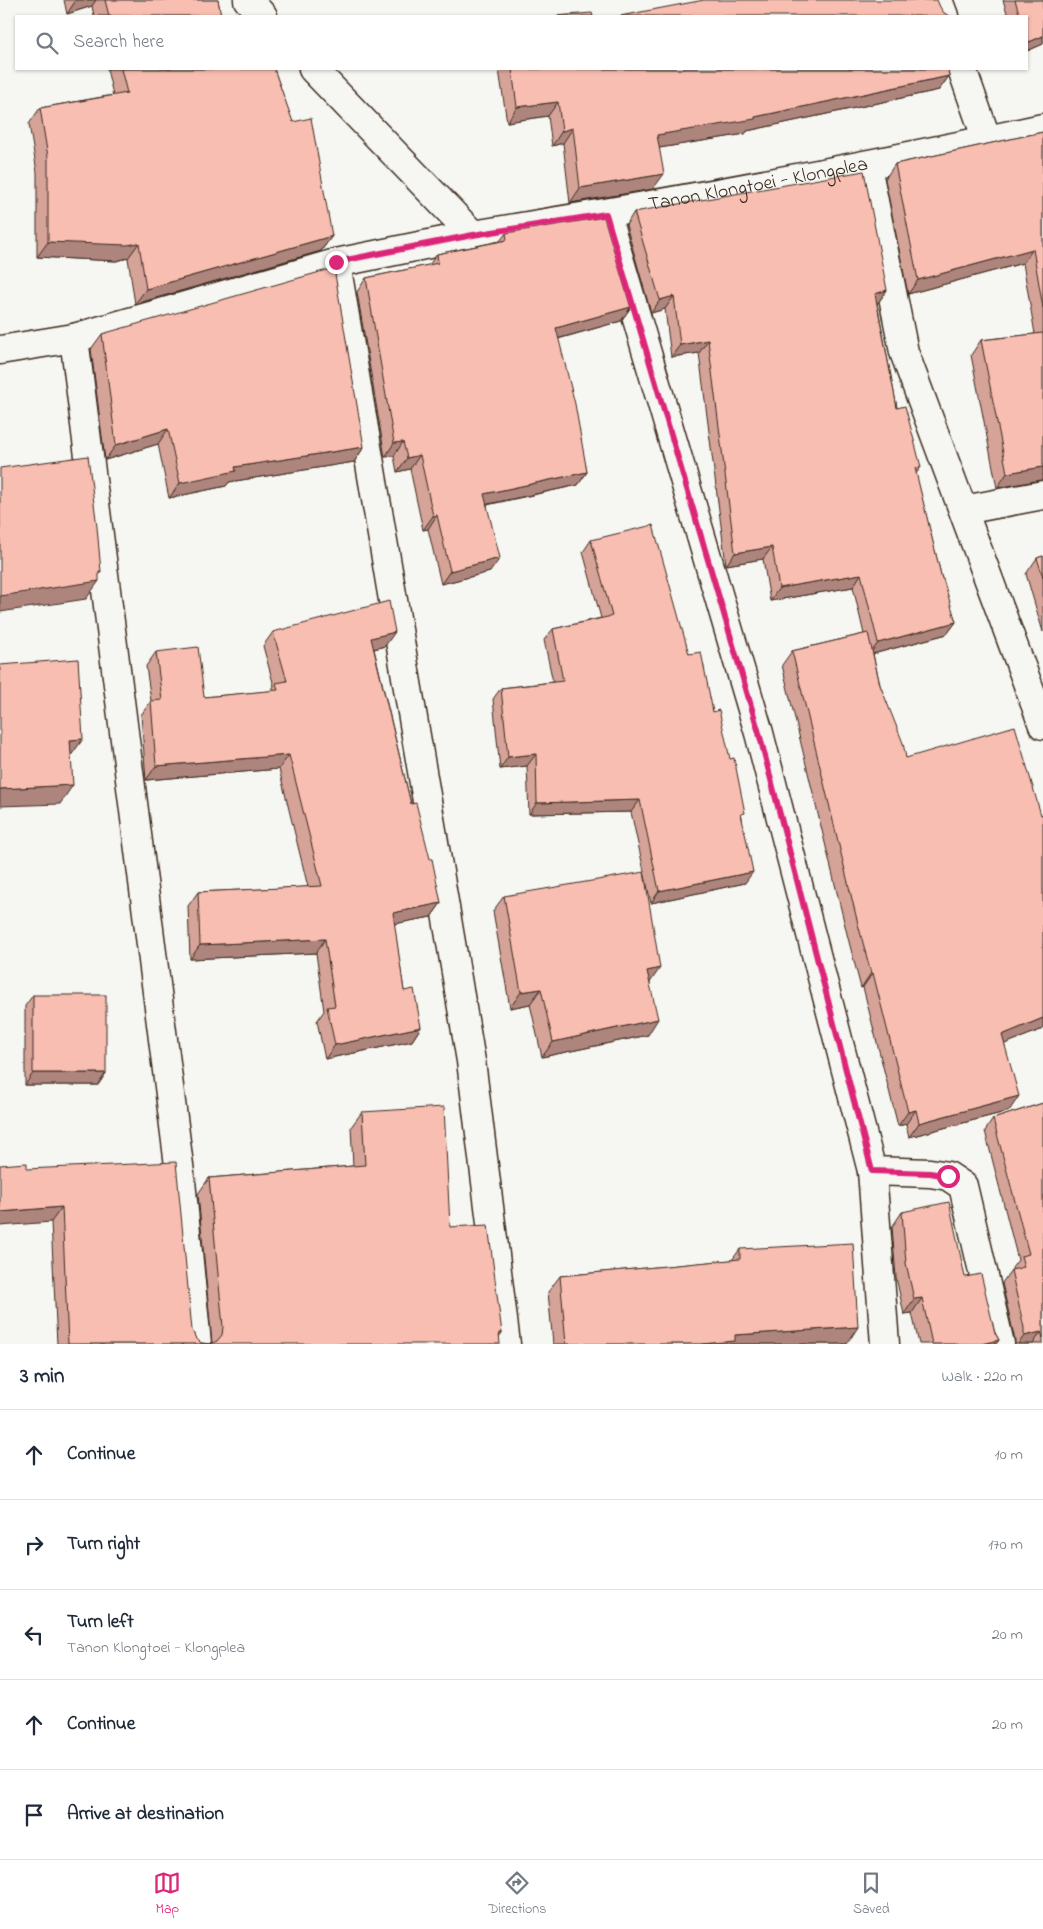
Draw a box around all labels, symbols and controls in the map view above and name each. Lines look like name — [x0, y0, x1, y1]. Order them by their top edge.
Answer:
search box — [15, 15, 1028, 70]
icon: search — [33, 29, 61, 57]
text: Search here — [73, 29, 164, 56]
street label: Tanon Klongtoei - Klongplea — [646, 150, 870, 220]
route end — [325, 251, 348, 274]
route start — [937, 1165, 960, 1188]
text: 3 min — [20, 1362, 64, 1392]
text: Walk · 220 m — [942, 1365, 1023, 1389]
icon: ahead — [20, 1441, 48, 1469]
text: Continue — [67, 1441, 135, 1468]
text: 10 m — [995, 1443, 1023, 1467]
icon: right — [20, 1531, 48, 1559]
text: Turn right — [67, 1531, 140, 1558]
text: 170 m — [988, 1533, 1023, 1557]
text: Turn left — [67, 1609, 134, 1636]
icon: left — [20, 1621, 48, 1649]
text: 20 m — [992, 1623, 1023, 1647]
text: Tanon Klongtoei - Klongplea — [67, 1636, 245, 1660]
icon: ahead — [20, 1711, 48, 1739]
text: Continue — [67, 1711, 135, 1738]
text: 20 m — [992, 1713, 1023, 1737]
icon: arrive — [20, 1801, 48, 1829]
text: Arrive at destination — [67, 1801, 224, 1828]
tab: Map — [153, 1869, 181, 1920]
tab: Directions — [488, 1869, 546, 1920]
tab: Saved — [853, 1869, 890, 1920]

